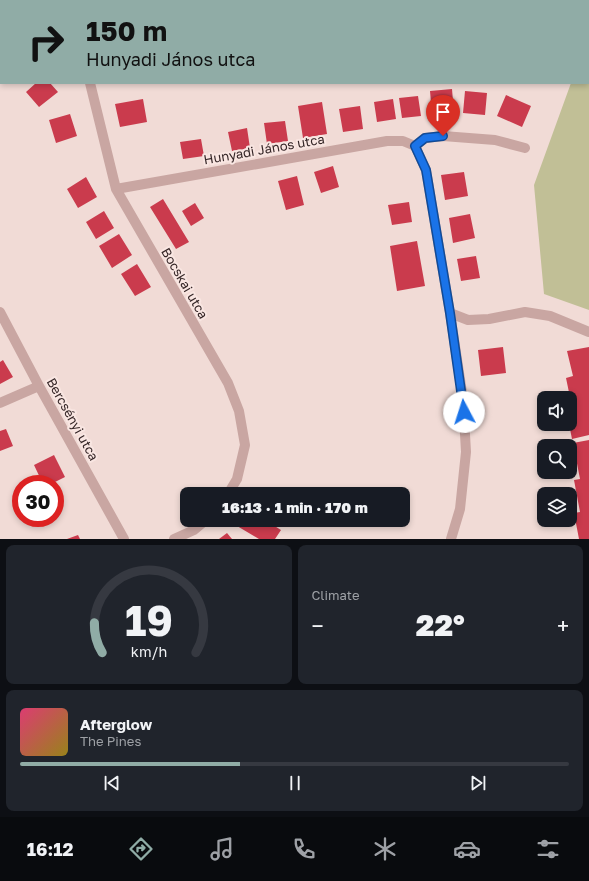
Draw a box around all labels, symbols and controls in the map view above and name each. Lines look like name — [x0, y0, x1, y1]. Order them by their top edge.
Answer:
text: 150 m — [86, 14, 167, 47]
icon: right — [20, 16, 72, 68]
text: Hunyadi János utca — [86, 48, 256, 70]
pin — [426, 95, 460, 136]
icon: arrive — [432, 101, 454, 123]
street label: Hunyadi János utca — [202, 130, 326, 168]
street label: Bocskai utca — [158, 245, 212, 321]
street label: Bercsényi utca — [44, 375, 102, 463]
position arrow — [443, 391, 485, 433]
map controls — [537, 391, 577, 527]
button: sound — [537, 391, 577, 431]
button: search — [537, 439, 577, 479]
speed limit sign: 30 — [12, 475, 64, 527]
button: layers — [537, 487, 577, 527]
text: 16:13 · 1 min · 170 m — [222, 498, 368, 516]
text: Climate — [312, 587, 359, 603]
text: 19 — [125, 594, 173, 644]
text: 22° — [416, 607, 465, 643]
text: − — [312, 612, 324, 639]
text: + — [557, 612, 569, 639]
text: km/h — [131, 642, 167, 659]
text: Afterglow — [80, 715, 152, 733]
text: The Pines — [80, 733, 141, 749]
icon: previous — [101, 772, 123, 794]
icon: pause — [284, 772, 306, 794]
icon: next — [467, 772, 489, 794]
icon: directions — [127, 835, 155, 863]
icon: music — [208, 835, 236, 863]
icon: phone — [290, 835, 318, 863]
icon: climate — [371, 835, 399, 863]
icon: car — [453, 835, 481, 863]
icon: filters — [534, 835, 562, 863]
text: 16:12 — [27, 838, 73, 860]

